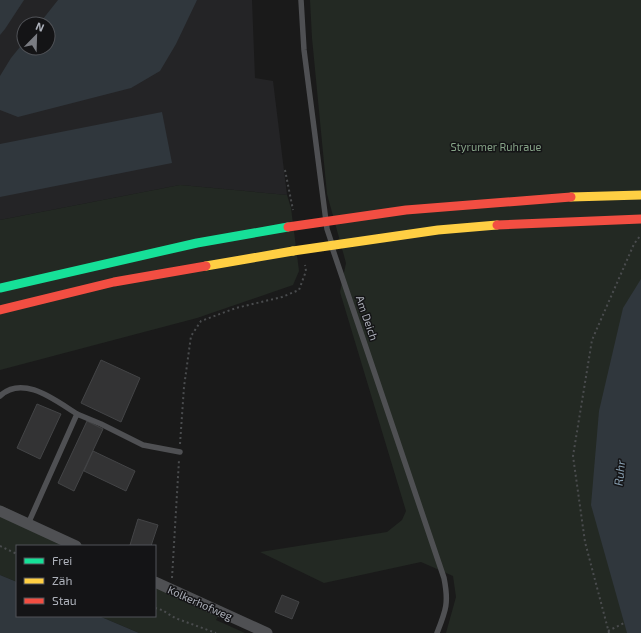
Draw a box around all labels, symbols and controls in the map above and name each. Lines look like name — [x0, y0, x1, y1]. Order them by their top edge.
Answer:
north arrow — [16, 16, 56, 56]
text: N — [34, 19, 46, 34]
park label: Styrumer Ruhraue — [450, 140, 542, 153]
street label: Am Deich — [354, 294, 381, 342]
water label: Ruhr — [611, 459, 627, 487]
legend — [16, 545, 156, 617]
text: Frei — [52, 553, 72, 567]
text: Zäh — [52, 573, 72, 587]
street label: Kolkerhofweg — [166, 582, 235, 623]
text: Stau — [52, 593, 77, 607]

